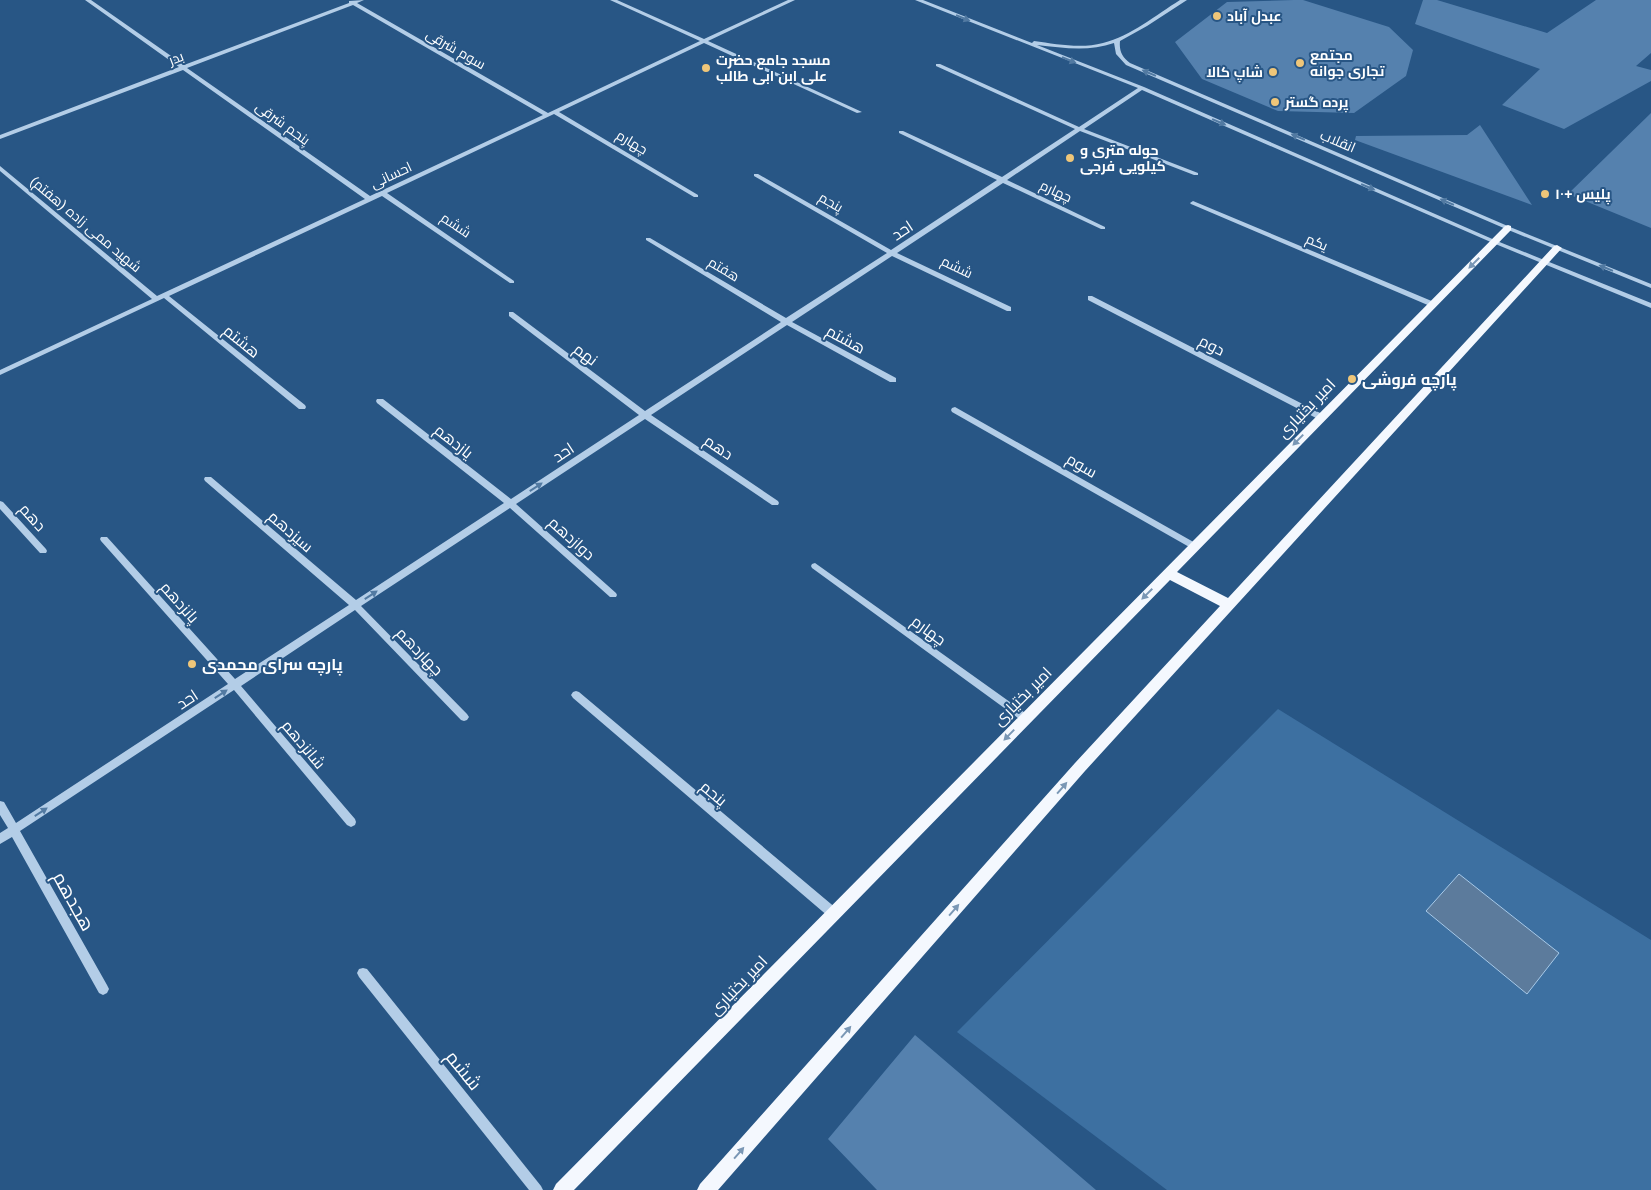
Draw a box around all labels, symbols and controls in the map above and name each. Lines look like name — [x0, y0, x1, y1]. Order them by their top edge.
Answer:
place label: عبدل آباد — [1227, 8, 1282, 25]
marker: عبدل آباد — [1211, 10, 1223, 22]
one-way arrow — [956, 14, 971, 22]
street label: سوم شرقی — [422, 26, 489, 74]
place label: مجتمع تجاری جوانه — [1310, 47, 1385, 80]
street label: بدر — [165, 48, 186, 69]
place label: مسجد جامع حضرت علی ابن ابی طالب — [716, 52, 831, 85]
one-way arrow — [1061, 57, 1076, 64]
marker: مجتمع تجاری جوانه — [1294, 57, 1306, 69]
marker: مسجد جامع حضرت علی ابن ابی طالب — [700, 62, 712, 74]
place label: شاپ کالا — [1206, 64, 1263, 83]
marker: شاپ کالا — [1267, 66, 1279, 78]
one-way arrow — [1141, 69, 1156, 77]
place label: پرده گستر — [1284, 94, 1348, 113]
marker: پرده گستر — [1269, 96, 1281, 108]
street label: پنجم شرقی — [252, 98, 313, 150]
one-way arrow — [1212, 118, 1226, 126]
street label: چهارم — [612, 126, 651, 159]
street label: انقلاب — [1318, 126, 1358, 156]
one-way arrow — [1291, 133, 1305, 141]
place label: حوله متری و کیلویی فرجی — [1080, 142, 1166, 175]
marker: حوله متری و کیلویی فرجی — [1064, 152, 1076, 164]
street label: احسانی — [368, 158, 414, 192]
street label: شهید ممی زاده (هفتم) — [26, 173, 145, 277]
street label: چهارم — [1037, 177, 1075, 207]
one-way arrow — [1361, 183, 1375, 191]
place label: پلیس +۱۰ — [1555, 186, 1611, 205]
marker: پلیس +۱۰ — [1539, 188, 1551, 200]
street label: پنجم — [815, 189, 846, 217]
one-way arrow — [1440, 197, 1454, 205]
street label: ششم — [437, 209, 474, 242]
street label: احد — [889, 217, 916, 243]
street label: یکم — [1303, 230, 1331, 256]
street label: ششم — [938, 253, 975, 283]
street label: هفتم — [705, 254, 742, 286]
one-way arrow — [1468, 256, 1480, 268]
one-way arrow — [1598, 264, 1613, 272]
street label: هشتم — [218, 322, 263, 363]
street label: هشتم — [822, 322, 868, 360]
street label: دوم — [1195, 332, 1227, 362]
street label: نهم — [569, 340, 601, 371]
place label: پارچه فروشی — [1362, 371, 1457, 391]
marker: پارچه فروشی — [1346, 373, 1358, 385]
street label: امیر بختیاری — [1274, 375, 1340, 443]
street label: یازدهم — [429, 421, 477, 465]
street label: دهم — [699, 432, 736, 466]
one-way arrow — [1292, 434, 1304, 446]
street label: احد — [550, 439, 577, 465]
street label: سوم — [1062, 450, 1100, 484]
one-way arrow — [529, 482, 543, 491]
street label: دهم — [14, 500, 49, 537]
street label: سیزدهم — [263, 507, 317, 558]
street label: دوازدهم — [543, 513, 598, 566]
street label: پانزدهم — [155, 578, 203, 629]
one-way arrow — [1142, 588, 1154, 600]
one-way arrow — [364, 590, 377, 600]
street label: چهارم — [906, 612, 949, 651]
street label: چهاردهم — [391, 624, 446, 681]
place label: پارچه سرای محمدی — [202, 656, 343, 676]
marker: پارچه سرای محمدی — [186, 658, 198, 670]
street label: امیر بختیاری — [990, 664, 1056, 730]
street label: احد — [174, 686, 201, 712]
one-way arrow — [214, 689, 227, 699]
street label: شانزدهم — [276, 717, 329, 774]
one-way arrow — [1003, 728, 1015, 740]
street label: پنجم — [695, 777, 731, 812]
one-way arrow — [1056, 782, 1067, 795]
one-way arrow — [34, 807, 47, 817]
street label: هجدهم — [46, 868, 98, 936]
one-way arrow — [948, 904, 959, 916]
street label: امیر بختیاری — [706, 952, 772, 1020]
one-way arrow — [841, 1025, 852, 1038]
street label: ششم — [439, 1046, 486, 1096]
one-way arrow — [733, 1147, 744, 1160]

